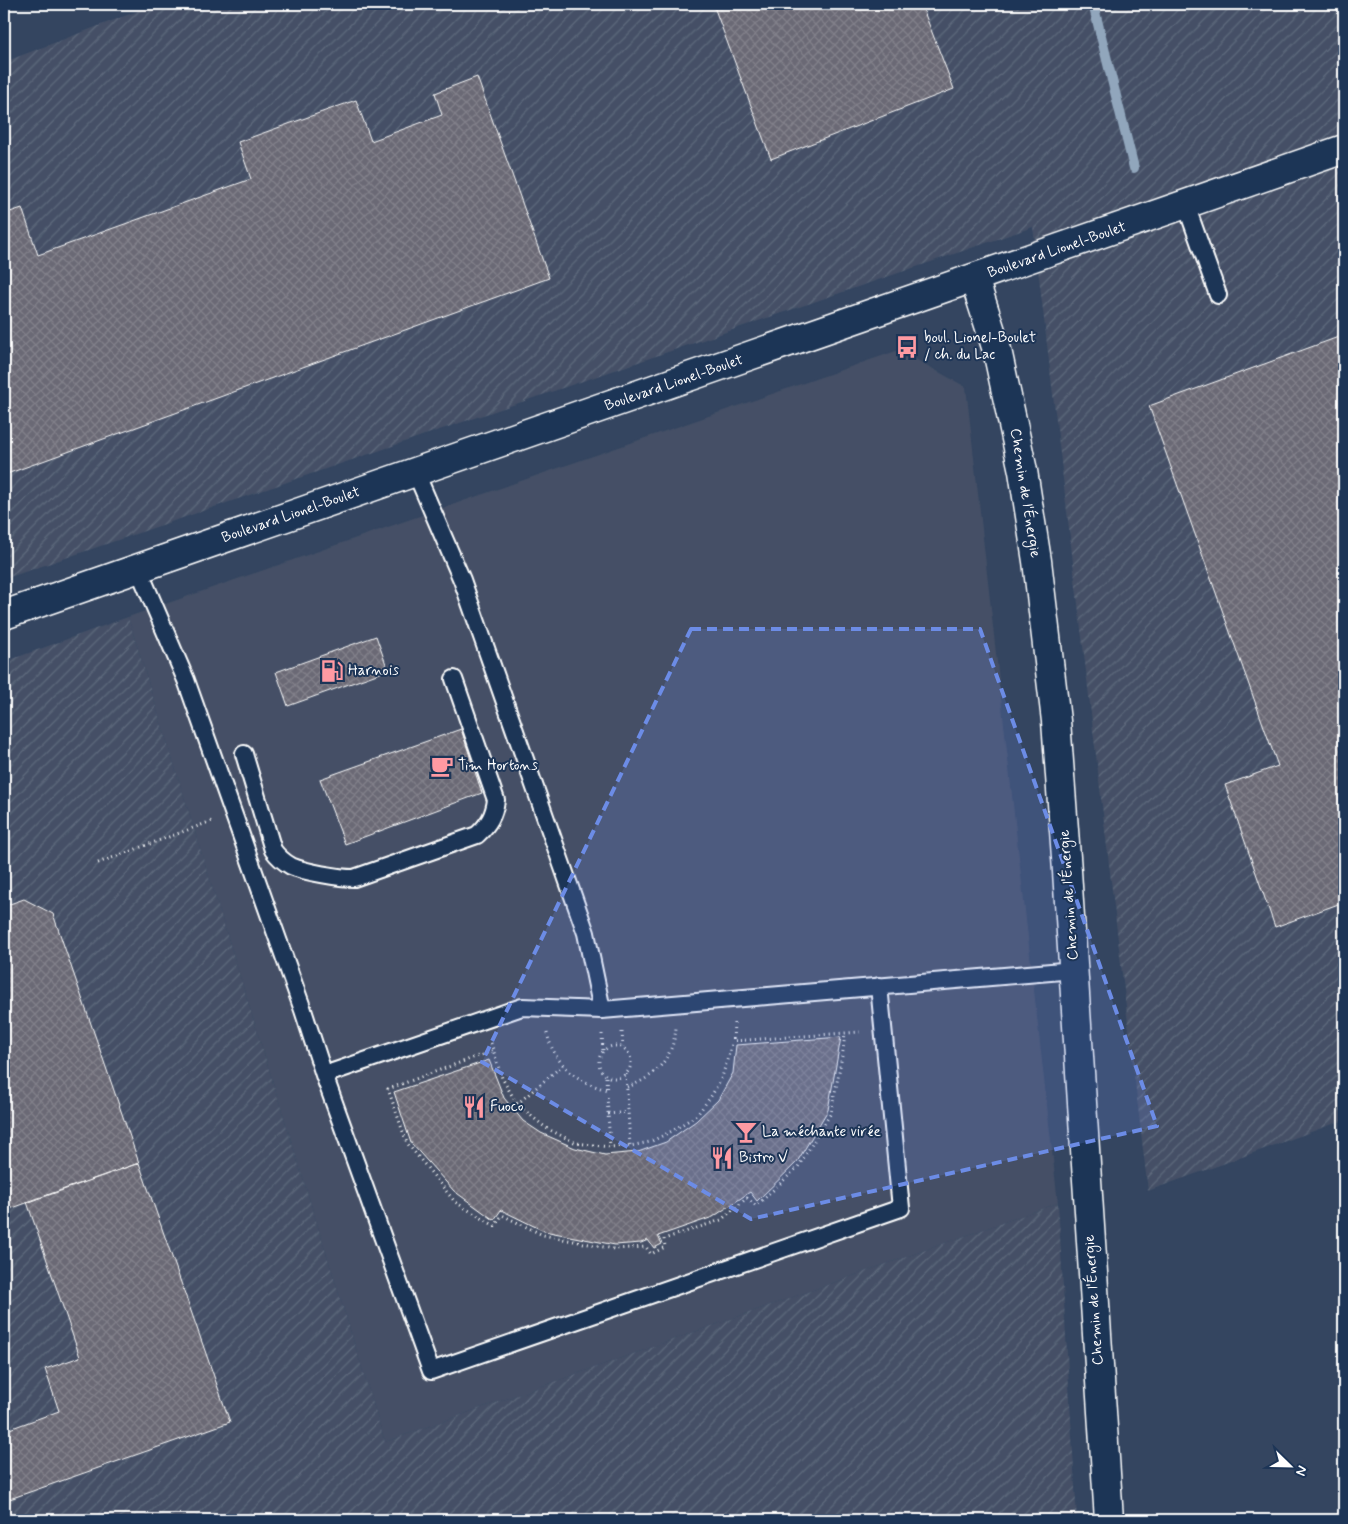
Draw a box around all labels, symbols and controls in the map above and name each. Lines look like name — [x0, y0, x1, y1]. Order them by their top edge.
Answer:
street label: Boulevard Lionel-Boulet — [985, 217, 1129, 283]
place label: boul. Lionel-Boulet / ch. du Lac — [924, 328, 1036, 365]
bus stop icon: boul. Lionel-Boulet / ch. du Lac — [894, 334, 920, 360]
street label: Boulevard Lionel-Boulet — [602, 350, 746, 416]
street label: Chemin de l'Énergie — [1004, 427, 1046, 559]
street label: Boulevard Lionel-Boulet — [219, 482, 363, 548]
fuel station icon: Harnois — [319, 658, 345, 684]
place label: Harnois — [348, 661, 399, 681]
cafe icon: Tim Hortons — [429, 753, 455, 779]
place label: Tim Hortons — [458, 756, 538, 776]
street label: Chemin de l'Énergie — [1053, 829, 1085, 961]
restaurant icon: Fuoco — [461, 1094, 487, 1120]
place label: Fuoco — [490, 1097, 524, 1117]
bar icon: La méchante virée — [733, 1119, 759, 1145]
place label: La méchante virée — [762, 1122, 881, 1142]
restaurant icon: Bistro V — [709, 1145, 735, 1171]
place label: Bistro V — [739, 1148, 788, 1168]
street label: Chemin de l'Énergie — [1078, 1234, 1110, 1366]
north arrow — [1266, 1442, 1316, 1492]
text: N — [1291, 1463, 1311, 1478]

